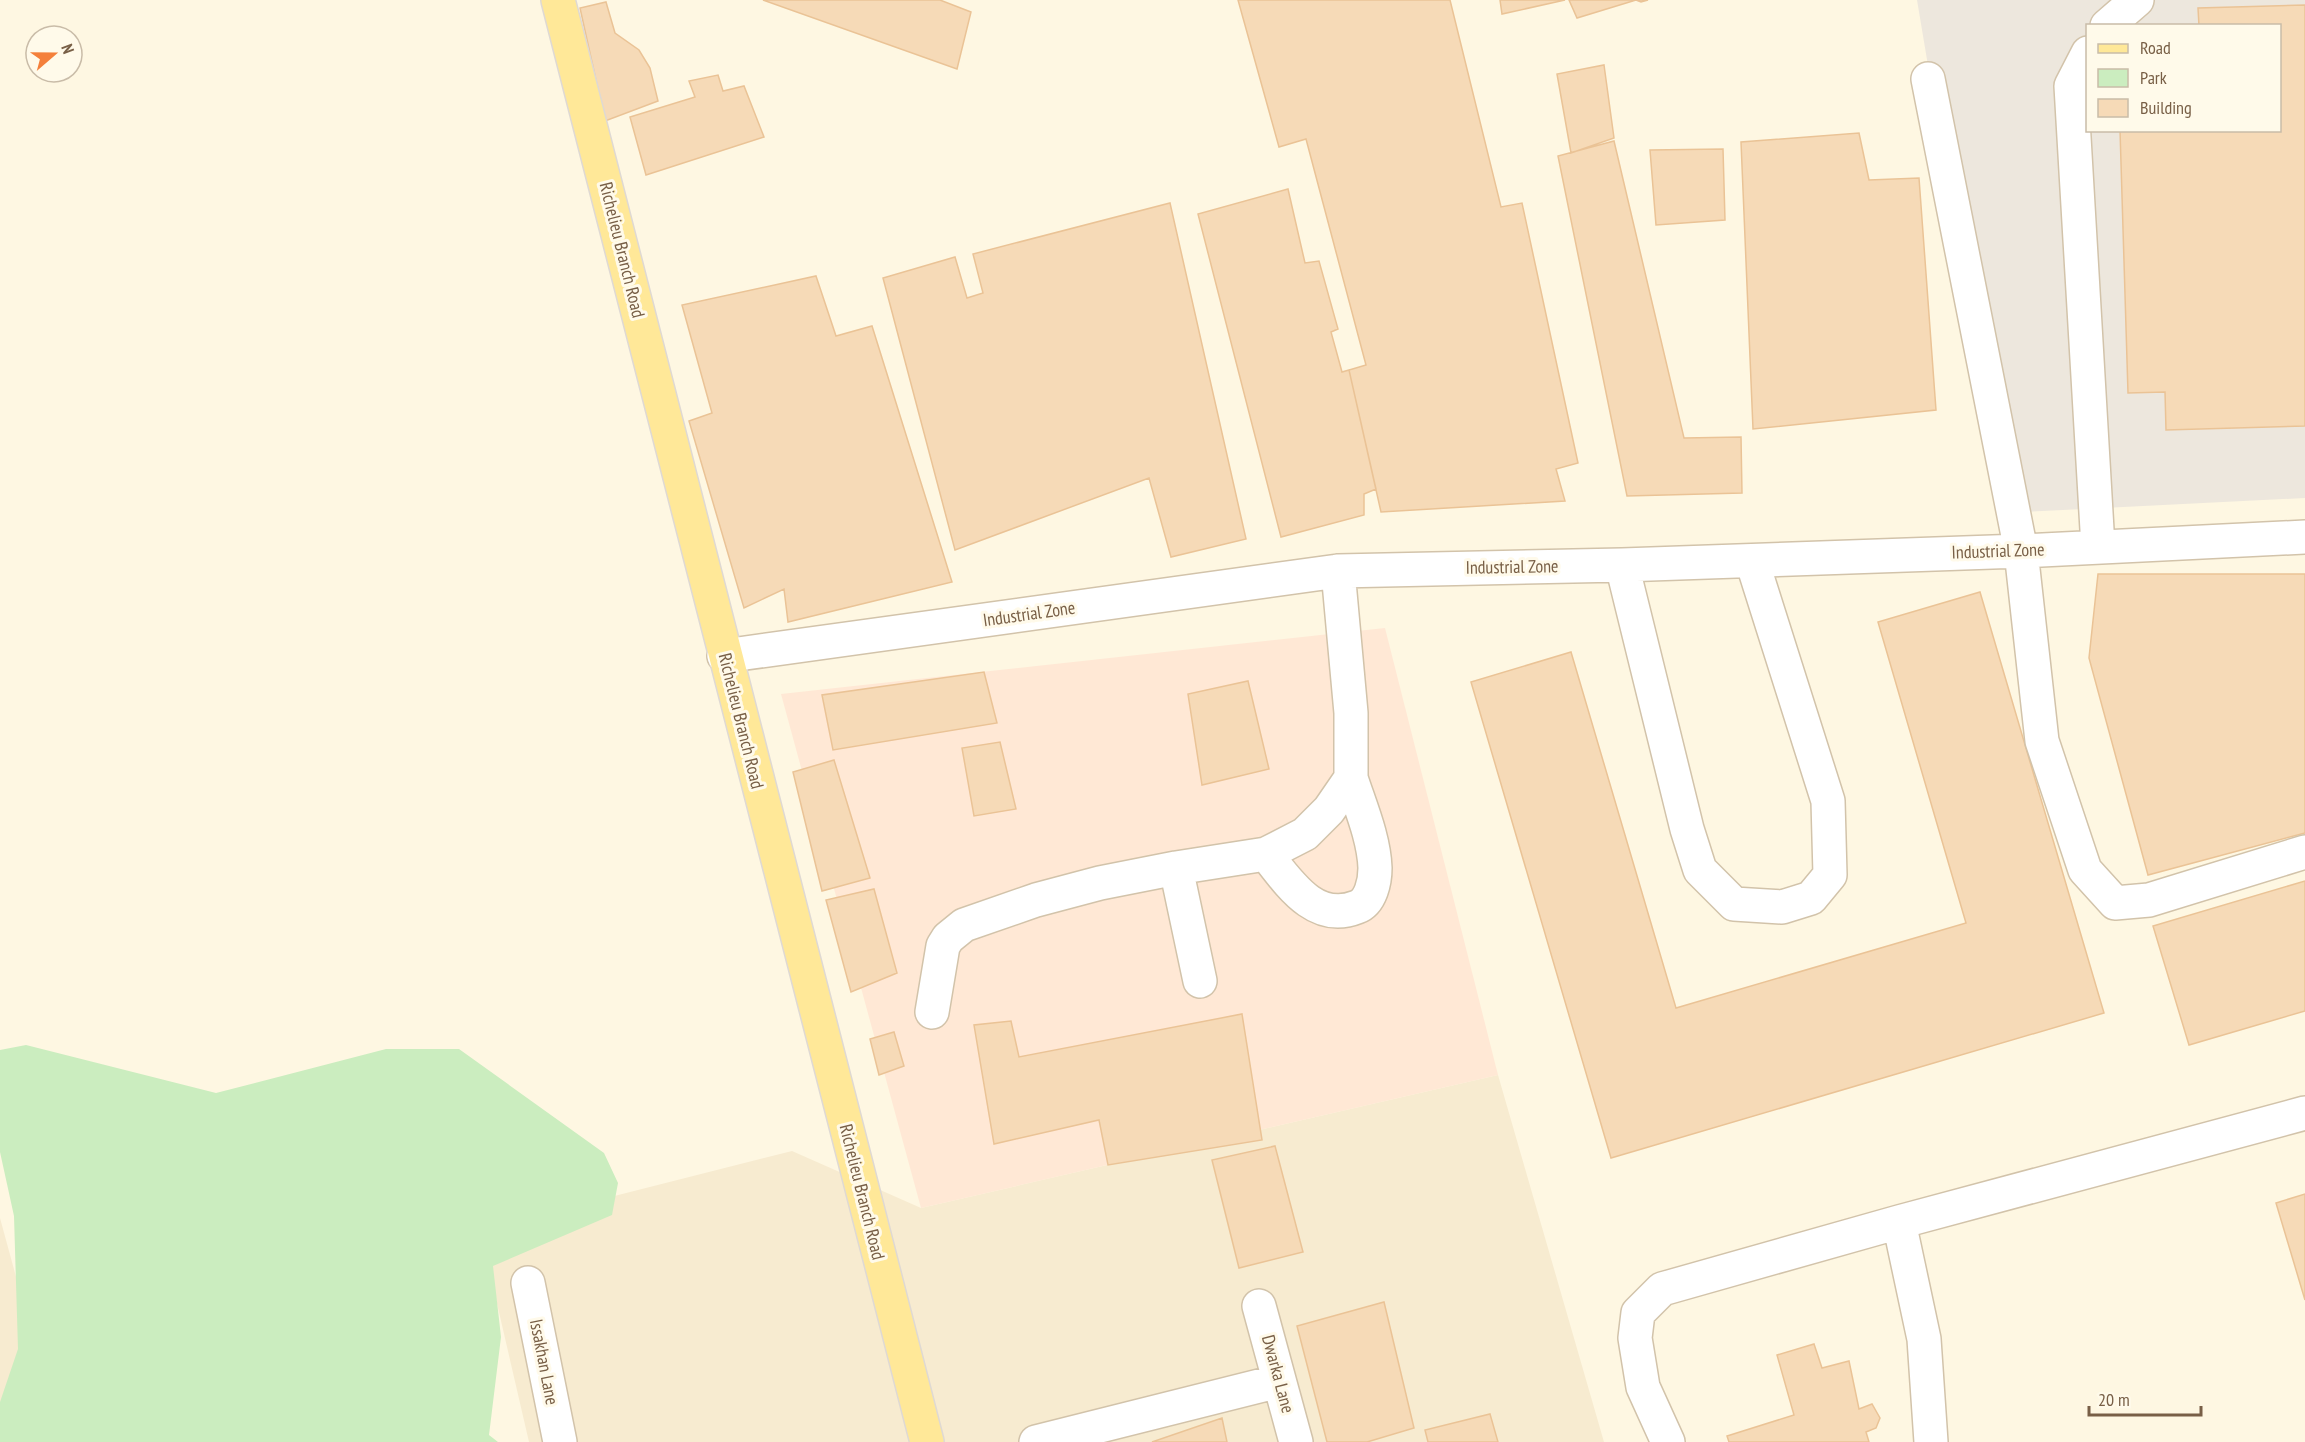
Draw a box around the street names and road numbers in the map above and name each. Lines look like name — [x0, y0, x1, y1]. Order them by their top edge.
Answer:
street label: Richelieu Branch Road — [595, 180, 650, 320]
street label: Industrial Zone — [1951, 537, 2045, 564]
street label: Industrial Zone — [1465, 554, 1559, 579]
street label: Industrial Zone — [981, 596, 1076, 631]
street label: Richelieu Branch Road — [714, 651, 769, 791]
street label: Richelieu Branch Road — [835, 1122, 890, 1262]
street label: Issakhan Lane — [525, 1317, 564, 1407]
street label: Dwarka Lane — [1257, 1332, 1300, 1415]

